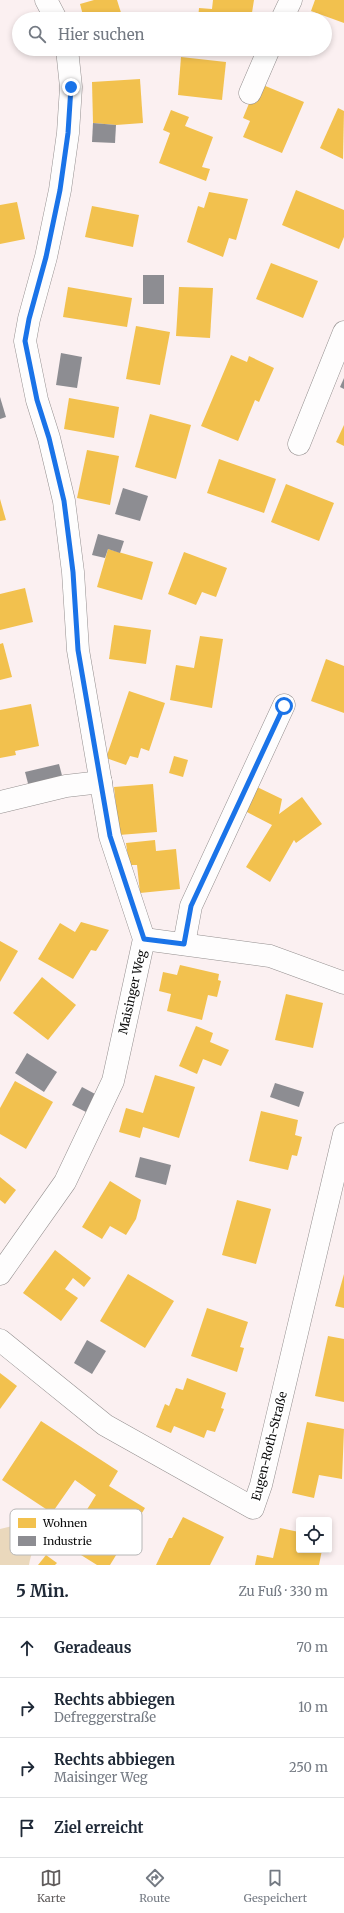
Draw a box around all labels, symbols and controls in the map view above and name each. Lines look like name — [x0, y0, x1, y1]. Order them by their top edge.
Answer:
search box — [12, 12, 332, 56]
icon: search — [26, 23, 48, 45]
text: Hier suchen — [58, 25, 145, 44]
route end — [62, 78, 80, 96]
route start — [275, 697, 293, 715]
street label: Maisinger Weg — [115, 948, 149, 1036]
street label: Eugen-Roth-Straße — [248, 1390, 290, 1502]
legend — [10, 1509, 142, 1555]
text: Wohnen — [42, 1516, 88, 1530]
map controls — [296, 1517, 332, 1553]
button: locate — [296, 1517, 332, 1553]
text: Industrie — [43, 1534, 92, 1548]
text: 5 Min. — [16, 1580, 69, 1602]
text: Zu Fuß · 330 m — [238, 1583, 328, 1600]
icon: ahead — [16, 1637, 38, 1659]
text: Geradeaus — [54, 1638, 131, 1657]
text: 70 m — [297, 1639, 328, 1656]
text: Rechts abbiegen — [54, 1690, 175, 1709]
icon: right — [16, 1697, 38, 1719]
text: 10 m — [298, 1699, 328, 1716]
text: Defreggerstraße — [54, 1709, 156, 1726]
text: Rechts abbiegen — [54, 1750, 175, 1769]
icon: right — [16, 1757, 38, 1779]
text: 250 m — [289, 1759, 328, 1776]
text: Maisinger Weg — [54, 1769, 148, 1786]
icon: arrive — [16, 1817, 38, 1839]
text: Ziel erreicht — [54, 1818, 144, 1837]
tab: Karte — [37, 1867, 66, 1905]
tab: Route — [139, 1867, 170, 1905]
tab: Gespeichert — [244, 1867, 307, 1905]

